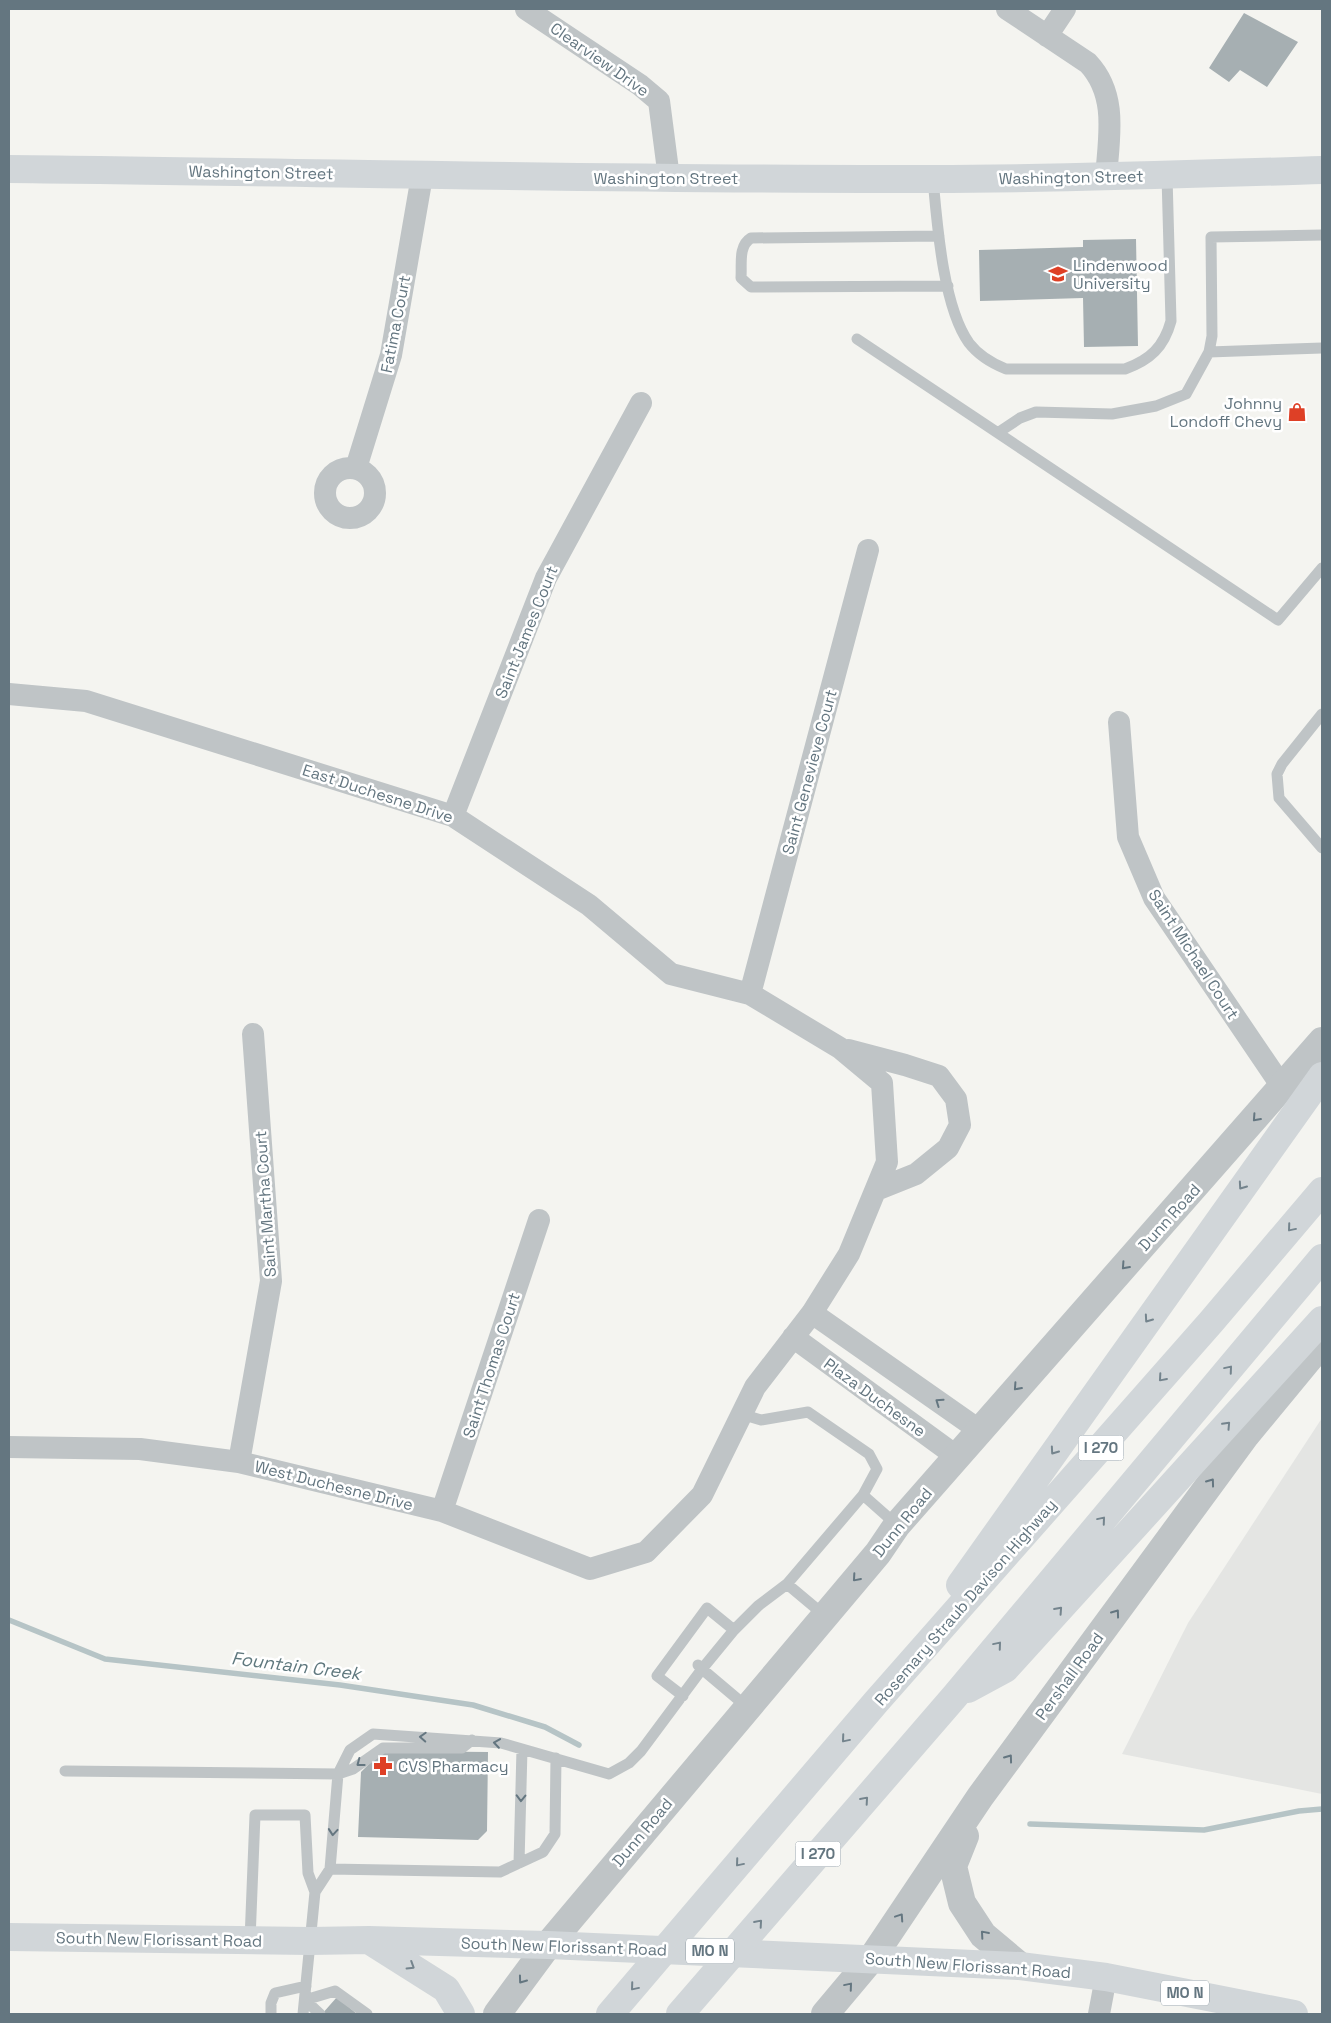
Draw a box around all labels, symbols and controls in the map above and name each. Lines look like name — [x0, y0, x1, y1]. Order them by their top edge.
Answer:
street label: Clearview Drive — [546, 18, 653, 101]
street label: Washington Street — [188, 161, 334, 184]
street label: Washington Street — [998, 166, 1144, 189]
street label: Washington Street — [594, 168, 738, 189]
place label: Lindenwood University — [1073, 255, 1168, 294]
school or university icon: Lindenwood University — [1047, 263, 1069, 285]
street label: Fatima Court — [376, 274, 415, 375]
place label: Johnny Londoff Chevy — [1170, 393, 1282, 432]
shop icon: Johnny Londoff Chevy — [1286, 401, 1308, 423]
street label: Saint James Court — [490, 563, 563, 702]
street label: Saint Genevieve Court — [777, 687, 842, 857]
street label: East Duchesne Drive — [300, 759, 456, 828]
street label: Saint Michael Court — [1144, 885, 1243, 1023]
one-way arrow — [1253, 1112, 1262, 1121]
street label: Saint Martha Court — [250, 1130, 281, 1278]
street label: Dunn Road — [1134, 1179, 1205, 1255]
one-way arrow — [1239, 1180, 1248, 1190]
one-way arrow — [1288, 1222, 1296, 1231]
one-way arrow — [1122, 1260, 1131, 1269]
street label: Saint Thomas Court — [458, 1290, 525, 1440]
one-way arrow — [1145, 1313, 1154, 1322]
street label: Plaza Duchesne — [819, 1353, 930, 1442]
one-way arrow — [1223, 1365, 1232, 1374]
one-way arrow — [1159, 1373, 1168, 1382]
one-way arrow — [1014, 1382, 1023, 1391]
one-way arrow — [936, 1399, 945, 1408]
one-way arrow — [1221, 1422, 1230, 1431]
road number: I 270 — [1078, 1436, 1124, 1460]
one-way arrow — [1051, 1445, 1060, 1455]
street label: West Duchesne Drive — [253, 1456, 415, 1515]
one-way arrow — [1206, 1479, 1214, 1488]
street label: Dunn Road — [868, 1483, 937, 1561]
street label: Rosemary Straub Davison Highway — [870, 1495, 1061, 1710]
one-way arrow — [1097, 1517, 1105, 1526]
one-way arrow — [853, 1573, 862, 1582]
one-way arrow — [1053, 1607, 1062, 1616]
one-way arrow — [1110, 1610, 1118, 1619]
street label: Pershall Road — [1031, 1628, 1108, 1724]
one-way arrow — [992, 1641, 1001, 1650]
water label: Fountain Creek — [230, 1646, 364, 1685]
one-way arrow — [419, 1732, 427, 1743]
one-way arrow — [841, 1734, 850, 1743]
one-way arrow — [493, 1738, 501, 1749]
one-way arrow — [1003, 1754, 1012, 1764]
pharmacy icon: CVS Pharmacy — [372, 1755, 394, 1777]
place label: CVS Pharmacy — [398, 1756, 509, 1777]
one-way arrow — [356, 1757, 366, 1766]
one-way arrow — [516, 1794, 526, 1802]
street label: Dunn Road — [608, 1794, 677, 1871]
one-way arrow — [860, 1796, 869, 1805]
one-way arrow — [328, 1828, 339, 1836]
road number: I 270 — [796, 1842, 840, 1866]
one-way arrow — [736, 1857, 745, 1866]
one-way arrow — [893, 1914, 903, 1923]
one-way arrow — [753, 1920, 762, 1929]
street label: South New Florissant Road — [56, 1927, 262, 1952]
one-way arrow — [980, 1930, 989, 1939]
street label: South New Florissant Road — [460, 1932, 667, 1961]
road number: MO N — [686, 1938, 734, 1964]
street label: South New Florissant Road — [864, 1948, 1072, 1983]
one-way arrow — [405, 1959, 414, 1969]
one-way arrow — [519, 1974, 529, 1983]
road number: MO N — [1161, 1980, 1209, 2006]
one-way arrow — [630, 1981, 639, 1990]
one-way arrow — [843, 1983, 851, 1992]

